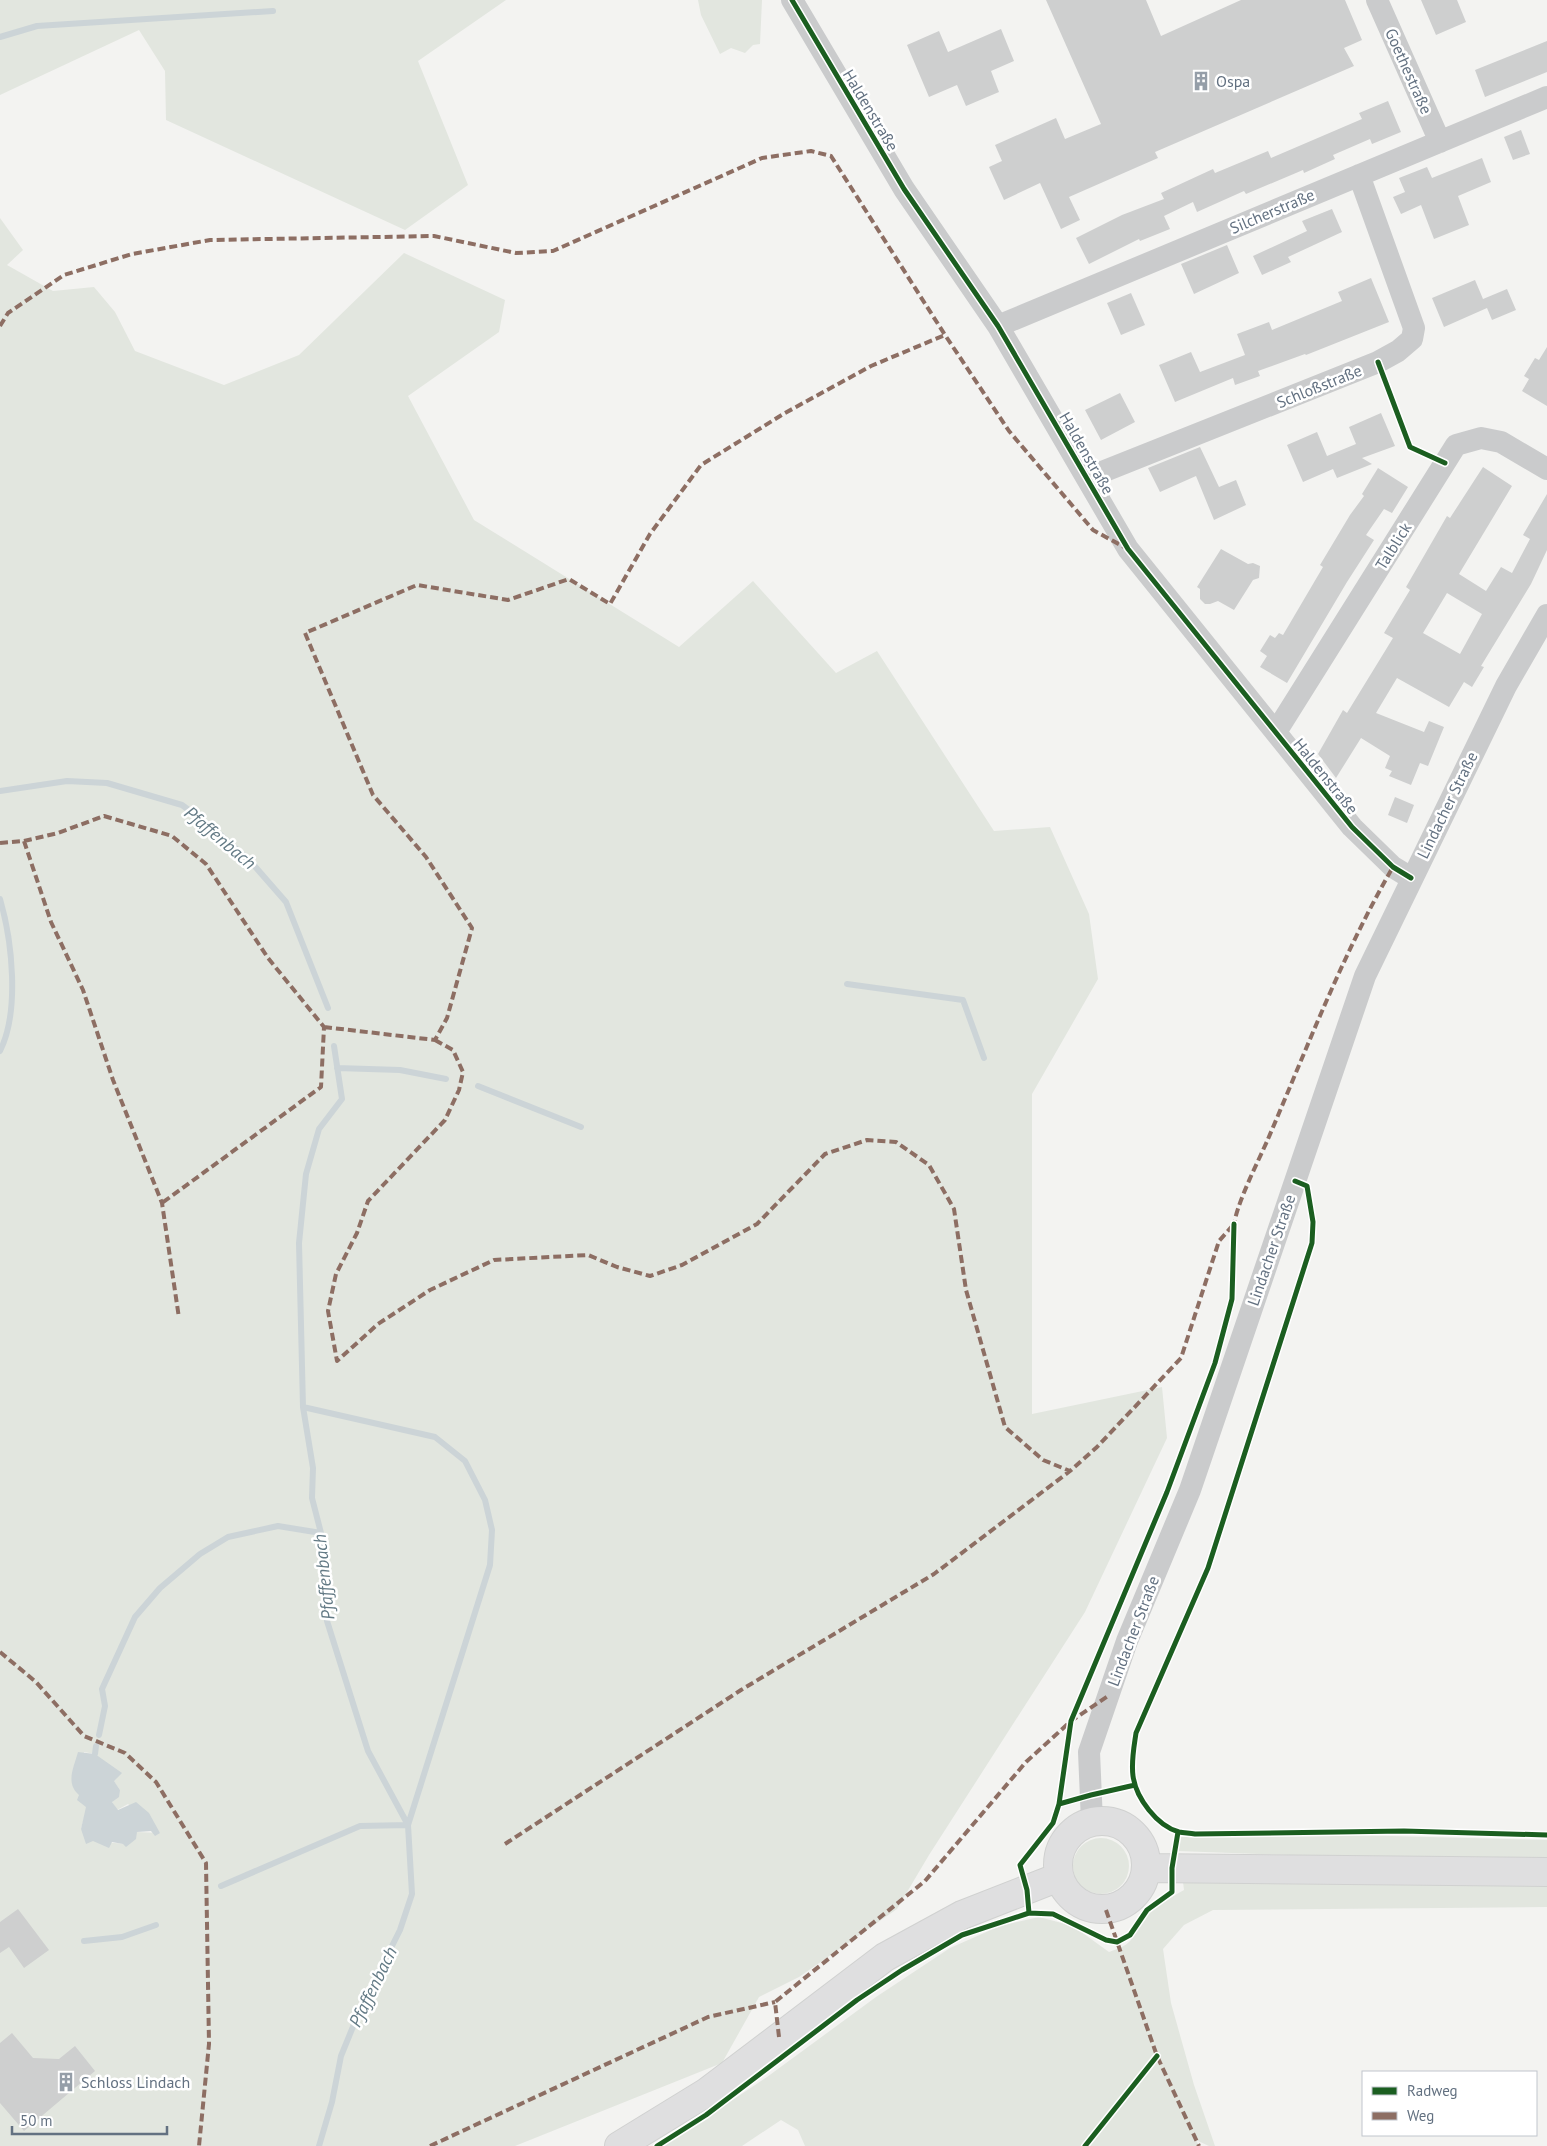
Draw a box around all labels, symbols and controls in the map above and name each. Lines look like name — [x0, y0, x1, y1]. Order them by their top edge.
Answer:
street label: Goethestraße — [1381, 25, 1437, 117]
street label: Haldenstraße — [839, 65, 903, 155]
building icon: Ospa — [1190, 70, 1212, 92]
place label: Ospa — [1216, 71, 1250, 91]
street label: Silcherstraße — [1227, 184, 1317, 238]
street label: Schloßstraße — [1273, 360, 1365, 412]
street label: Haldenstraße — [1055, 408, 1119, 498]
street label: Talblick — [1371, 518, 1416, 573]
street label: Haldenstraße — [1289, 734, 1363, 818]
street label: Lindacher Straße — [1412, 748, 1482, 862]
water label: Pfaffenbach — [180, 801, 261, 874]
street label: Lindacher Straße — [1243, 1192, 1299, 1308]
water label: Pfaffenbach — [308, 1533, 339, 1621]
street label: Lindacher Straße — [1103, 1573, 1163, 1689]
water label: Pfaffenbach — [343, 1943, 402, 2031]
building icon: Schloss Lindach — [55, 2071, 77, 2093]
legend — [1362, 2071, 1537, 2136]
place label: Schloss Lindach — [81, 2072, 190, 2092]
text: Radweg — [1407, 2081, 1458, 2100]
scale bar — [12, 2104, 168, 2136]
text: Weg — [1407, 2106, 1434, 2125]
text: 50 m — [20, 2111, 53, 2130]

